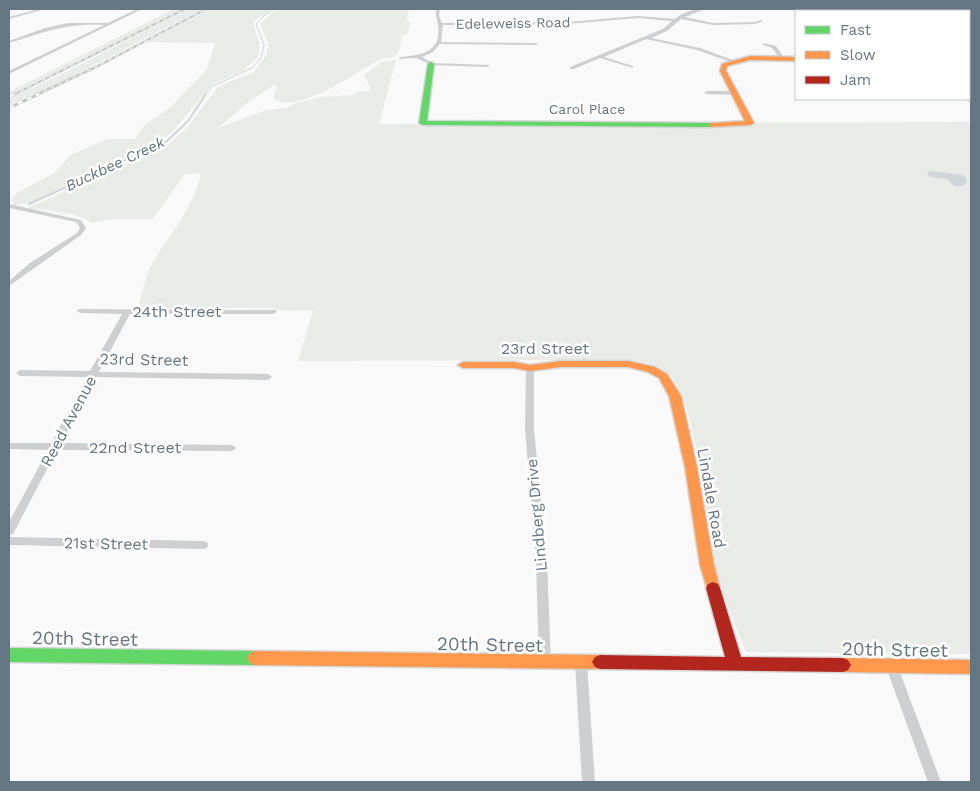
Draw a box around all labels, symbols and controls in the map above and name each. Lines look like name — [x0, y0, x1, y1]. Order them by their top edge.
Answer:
legend — [795, 10, 970, 100]
street label: Edeleweiss Road — [456, 14, 570, 32]
text: Fast — [840, 21, 872, 39]
text: Slow — [840, 46, 876, 64]
text: Jam — [840, 71, 871, 89]
street label: Carol Place — [549, 101, 625, 117]
water label: Buckbee Creek — [63, 133, 168, 195]
street label: 24th Street — [133, 302, 222, 321]
street label: 23rd Street — [501, 339, 590, 358]
street label: 23rd Street — [100, 349, 189, 370]
street label: Reed Avenue — [37, 373, 100, 470]
street label: 22nd Street — [89, 438, 181, 457]
street label: Lindale Road — [693, 446, 730, 550]
street label: Lindberg Drive — [522, 458, 551, 572]
street label: 21st Street — [64, 533, 149, 554]
street label: 20th Street — [32, 626, 138, 651]
street label: 20th Street — [437, 632, 543, 657]
street label: 20th Street — [842, 637, 948, 662]

